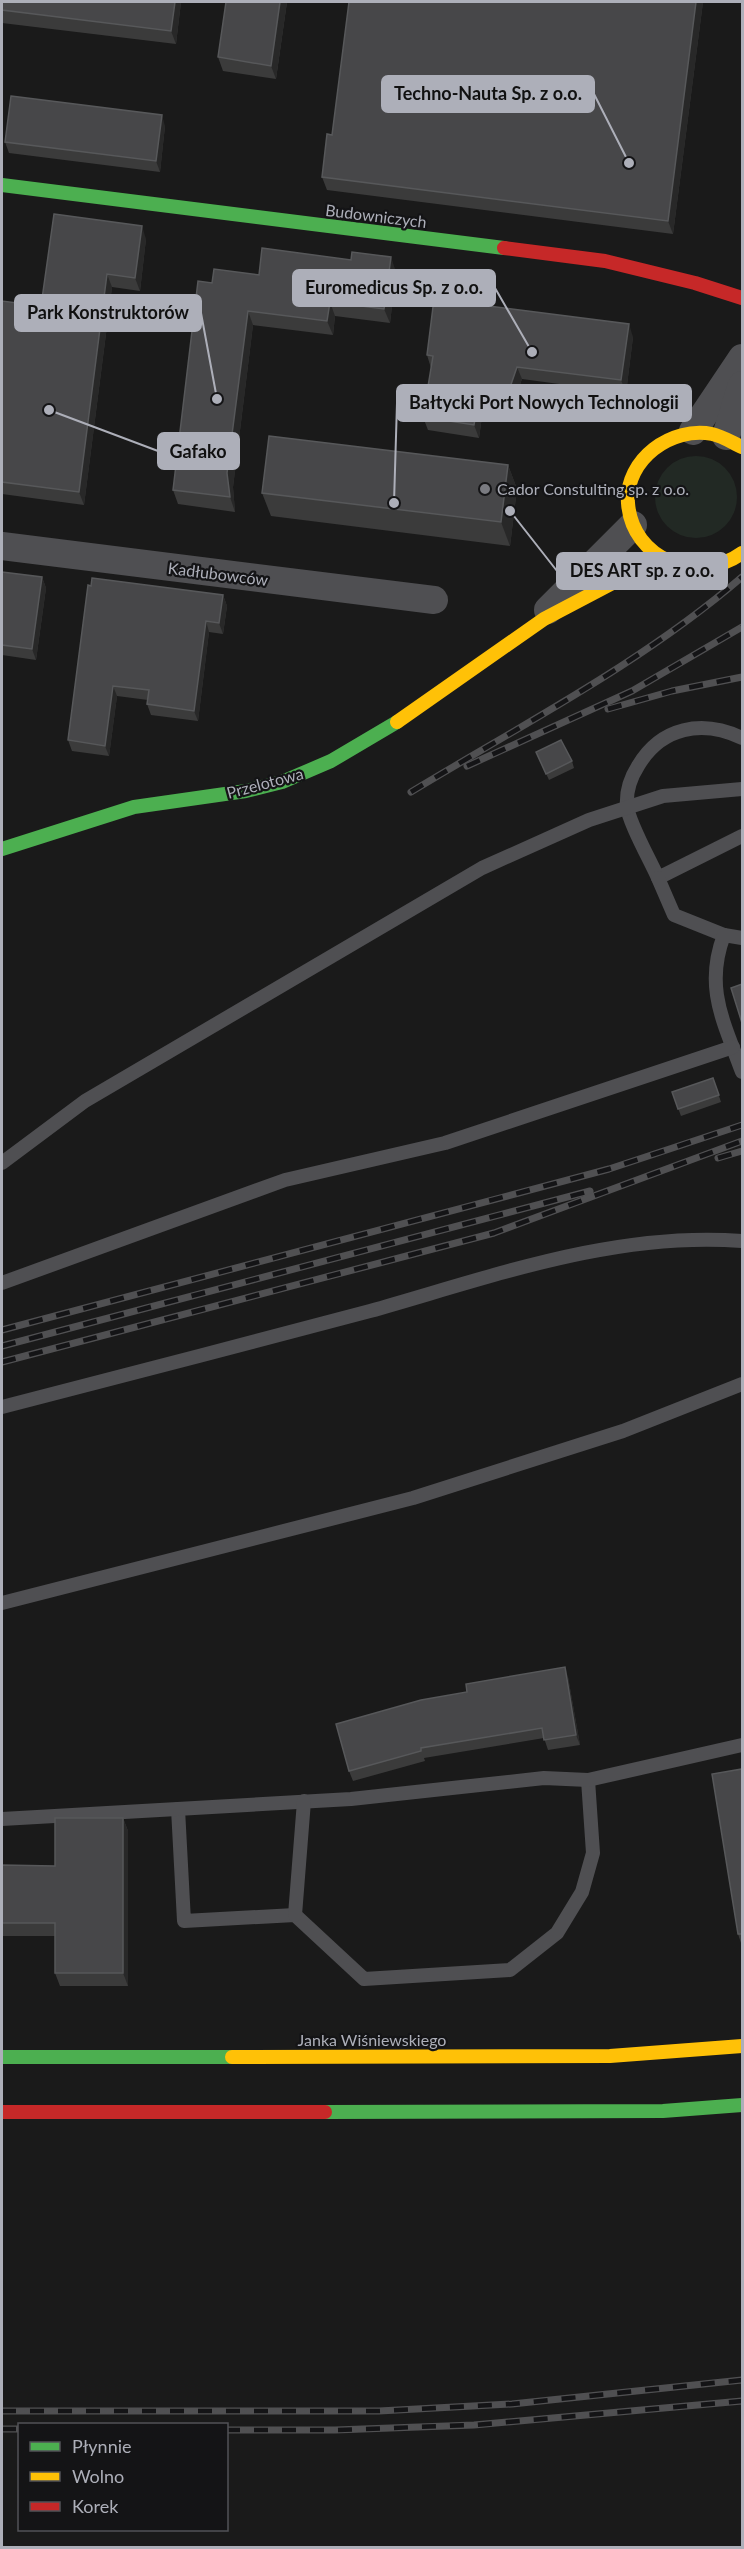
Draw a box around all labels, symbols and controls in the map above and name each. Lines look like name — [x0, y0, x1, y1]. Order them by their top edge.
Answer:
callout: Techno-Nauta Sp. z o.o. — [382, 76, 594, 112]
text: Techno-Nauta Sp. z o.o. — [394, 82, 582, 104]
street label: Budowniczych — [324, 200, 428, 231]
callout: Euromedicus Sp. z o.o. — [293, 270, 495, 306]
text: Euromedicus Sp. z o.o. — [305, 276, 483, 298]
callout: Park Konstruktorów — [15, 295, 201, 331]
text: Park Konstruktorów — [27, 301, 190, 323]
callout: Bałtycki Port Nowych Technologii — [397, 385, 691, 421]
text: Bałtycki Port Nowych Technologii — [409, 391, 679, 413]
callout: Gafako — [158, 433, 239, 469]
text: Gafako — [169, 440, 227, 462]
place label: Cador Constulting sp. z o.o. — [497, 479, 689, 498]
marker: Cador Constulting sp. z o.o. — [478, 482, 492, 496]
callout: DES ART sp. z o.o. — [557, 553, 727, 589]
street label: Kadłubowców — [167, 558, 270, 589]
text: DES ART sp. z o.o. — [570, 559, 714, 581]
street label: Przelotowa — [224, 763, 305, 802]
street label: Janka Wiśniewskiego — [298, 2030, 446, 2049]
legend — [18, 2423, 228, 2531]
text: Płynnie — [72, 2435, 132, 2457]
text: Wolno — [72, 2465, 124, 2487]
text: Korek — [72, 2495, 119, 2517]

